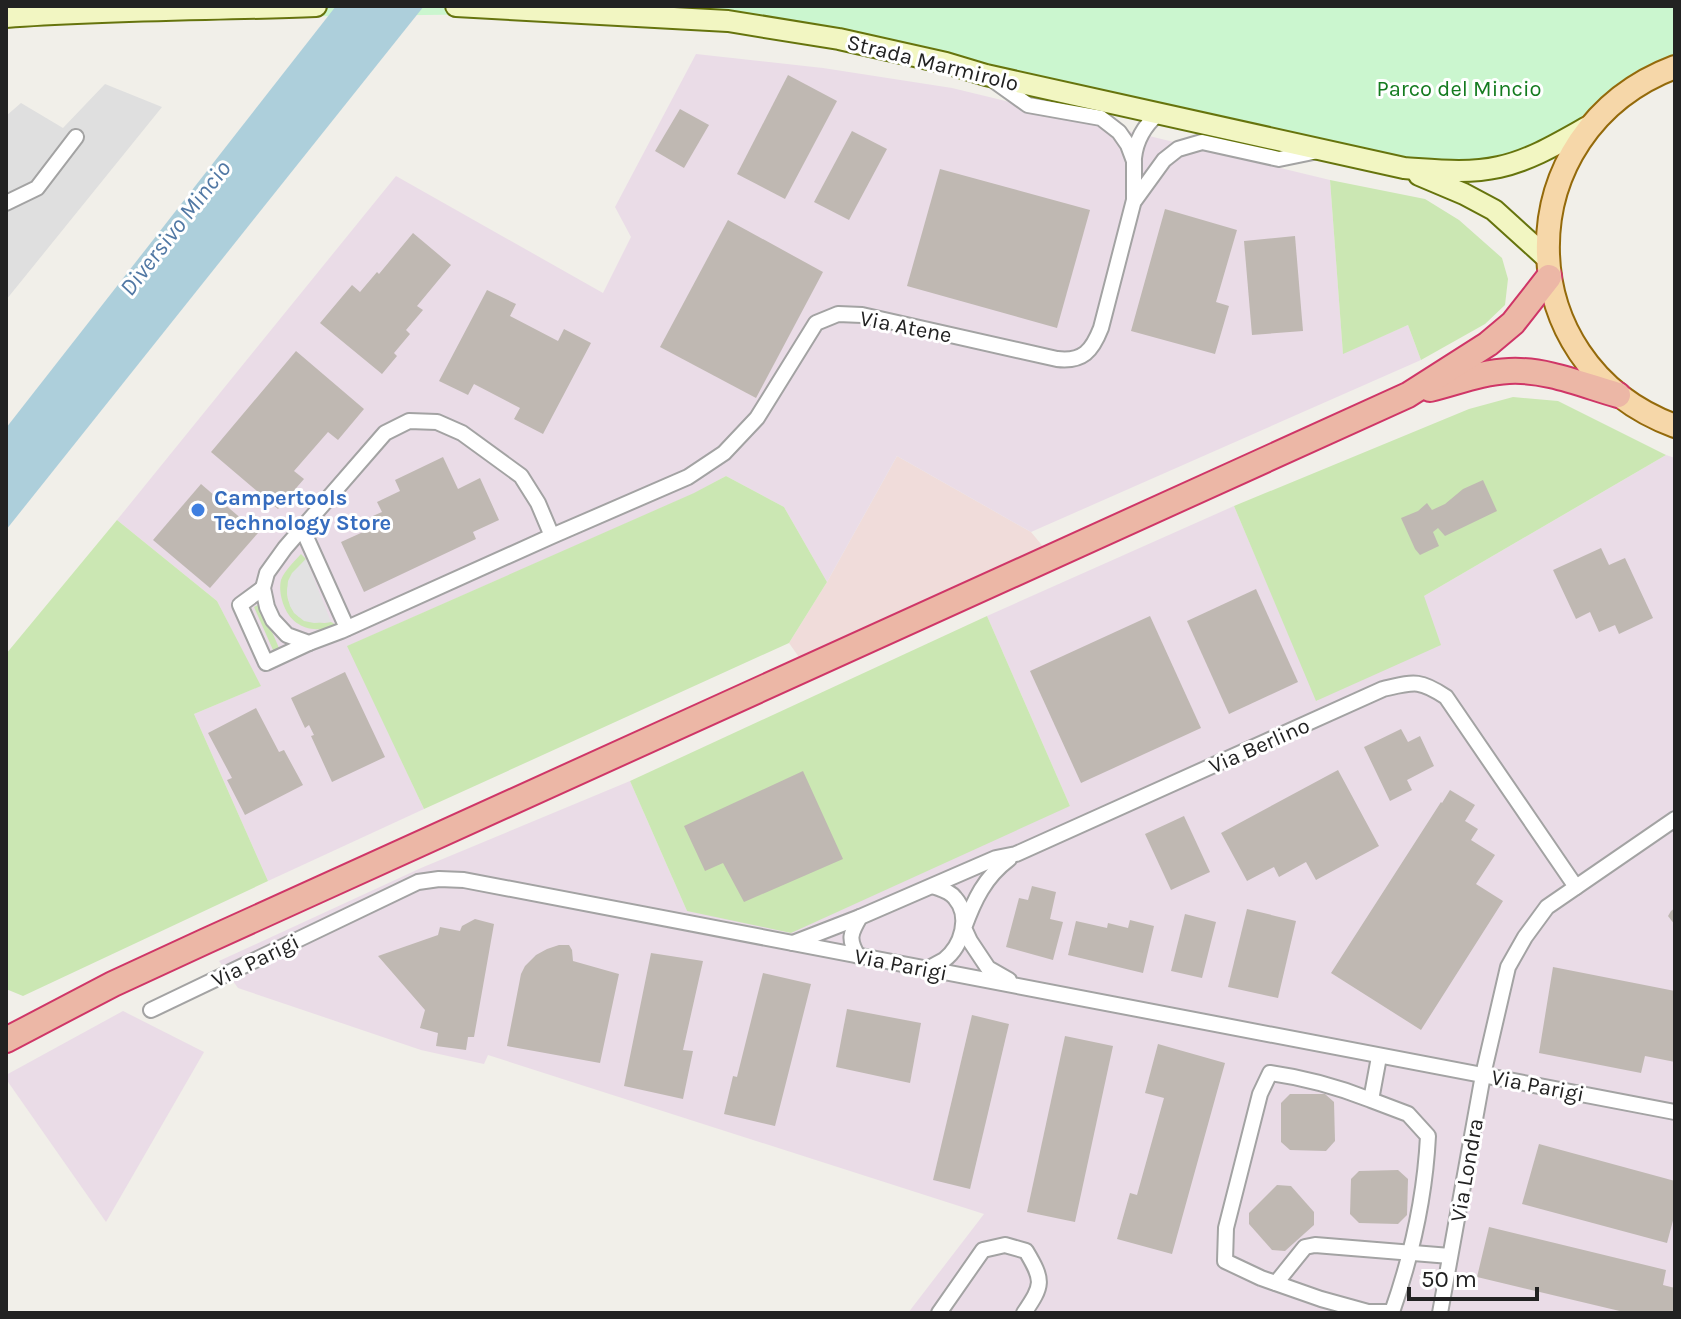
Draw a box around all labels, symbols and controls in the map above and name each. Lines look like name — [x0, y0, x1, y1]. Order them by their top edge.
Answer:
street label: Strada Marmirolo — [844, 29, 1021, 97]
park label: Parco del Mincio — [1377, 76, 1541, 102]
water label: Diversivo Mincio — [114, 155, 237, 301]
street label: Via Atene — [858, 305, 954, 349]
place label: Campertools Technology Store — [214, 485, 391, 536]
marker: Campertools Technology Store — [189, 501, 207, 519]
street label: Via Berlino — [1205, 712, 1314, 780]
street label: Via Parigi — [207, 929, 303, 993]
street label: Via Parigi — [852, 943, 949, 987]
street label: Via Parigi — [1489, 1064, 1586, 1108]
street label: Via Londra — [1445, 1116, 1489, 1224]
scale bar — [1409, 1251, 1537, 1301]
text: 50 m — [1421, 1265, 1477, 1293]

